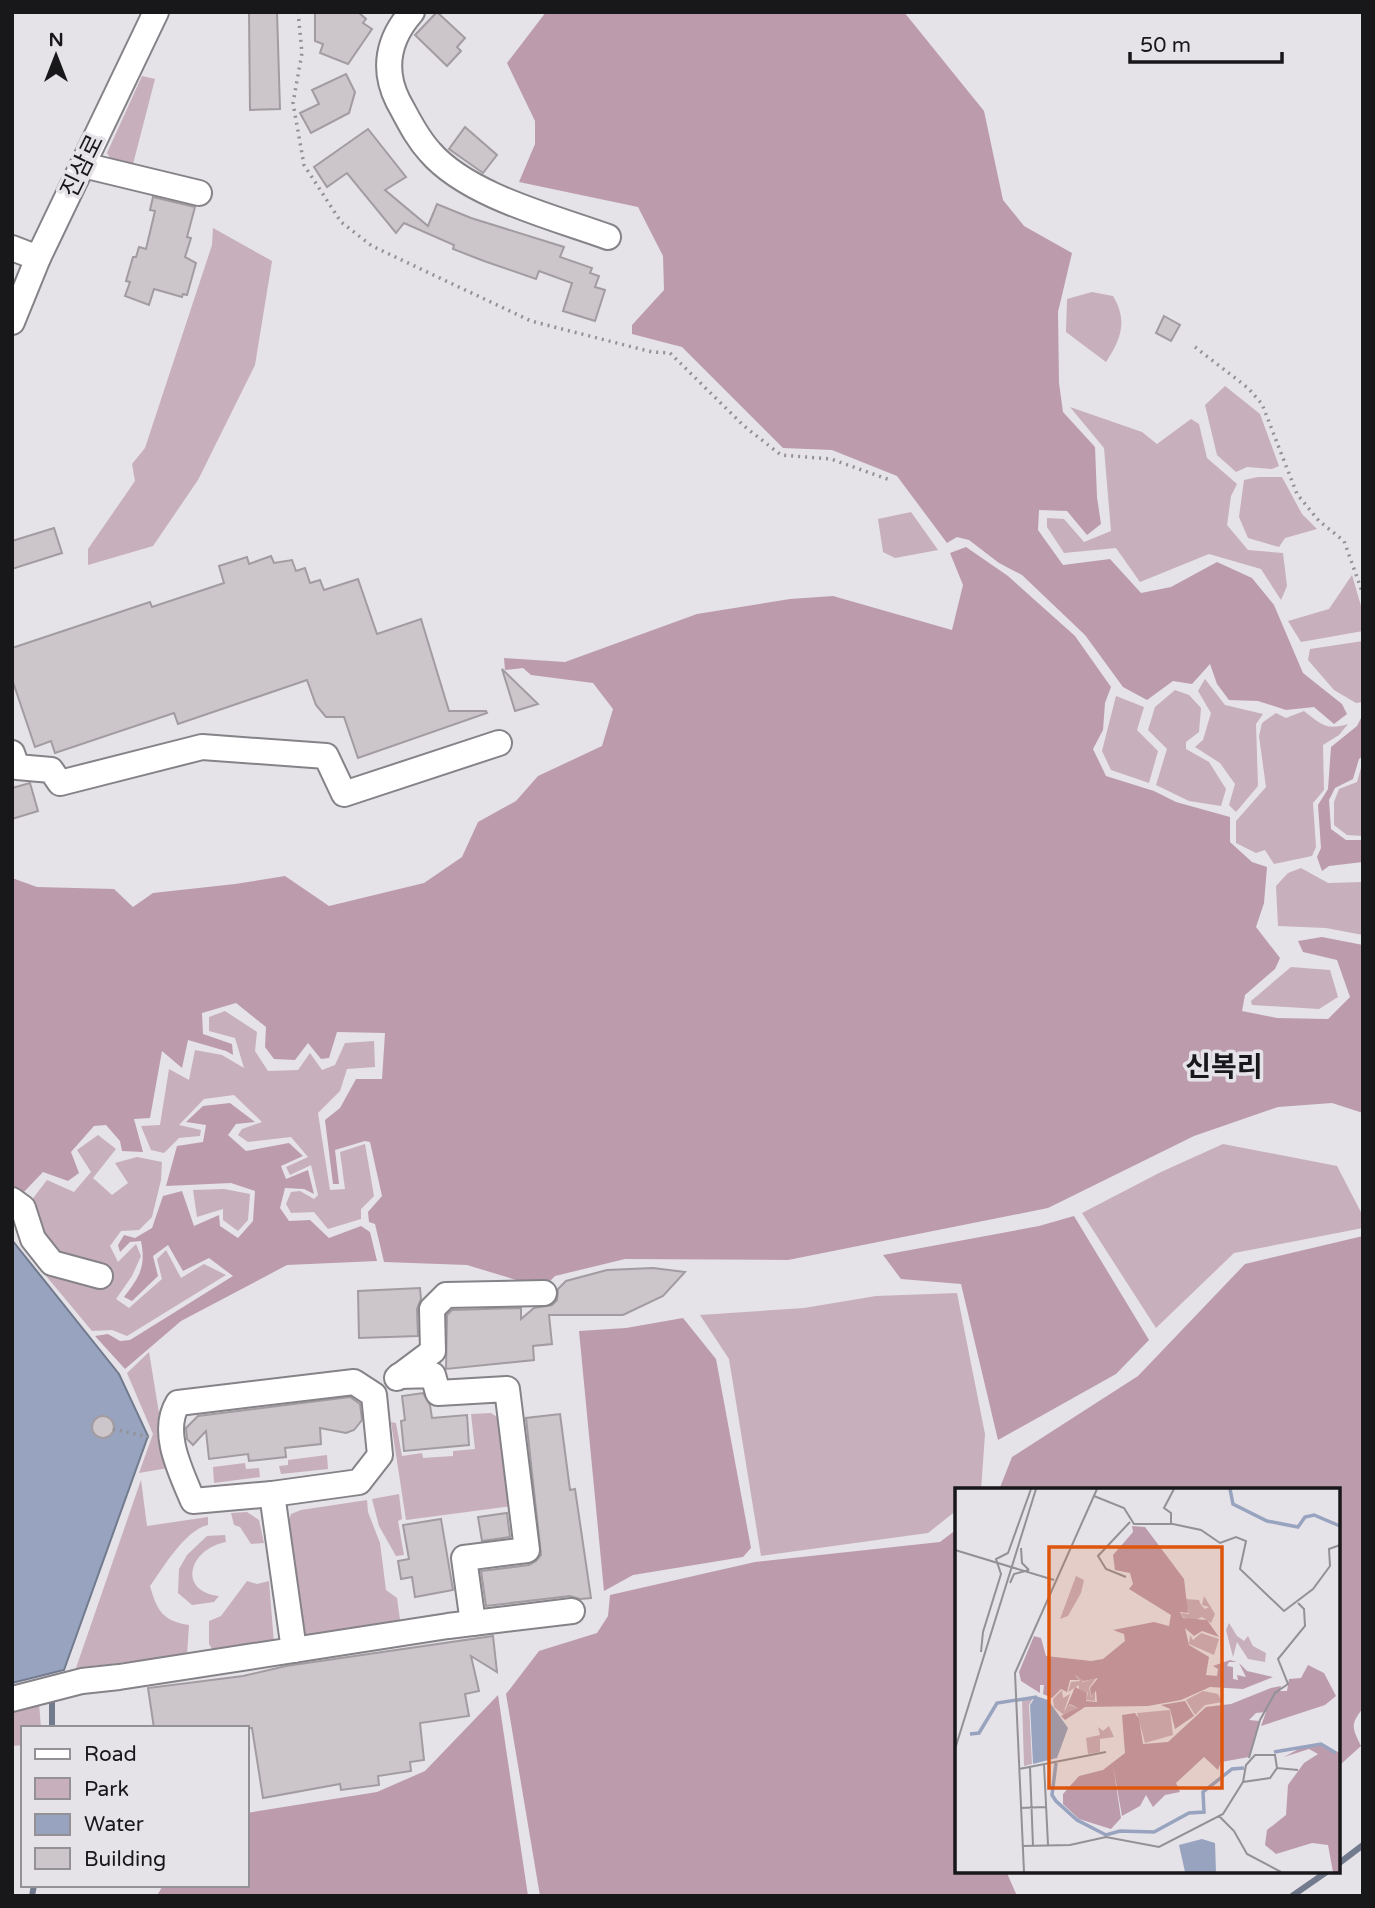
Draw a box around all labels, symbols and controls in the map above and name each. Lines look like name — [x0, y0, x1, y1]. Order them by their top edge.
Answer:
north arrow — [21, 21, 91, 91]
scale bar — [1130, 21, 1282, 65]
text: N — [48, 29, 64, 51]
text: 50 m — [1140, 33, 1191, 58]
street label: 진삼로 — [55, 130, 110, 202]
district label: 신복리 — [1185, 1050, 1263, 1084]
inset map — [955, 1488, 1340, 1873]
legend — [21, 1726, 248, 1887]
text: Road — [84, 1742, 137, 1767]
text: Park — [84, 1777, 129, 1802]
text: Water — [84, 1812, 144, 1837]
text: Building — [84, 1847, 166, 1872]

